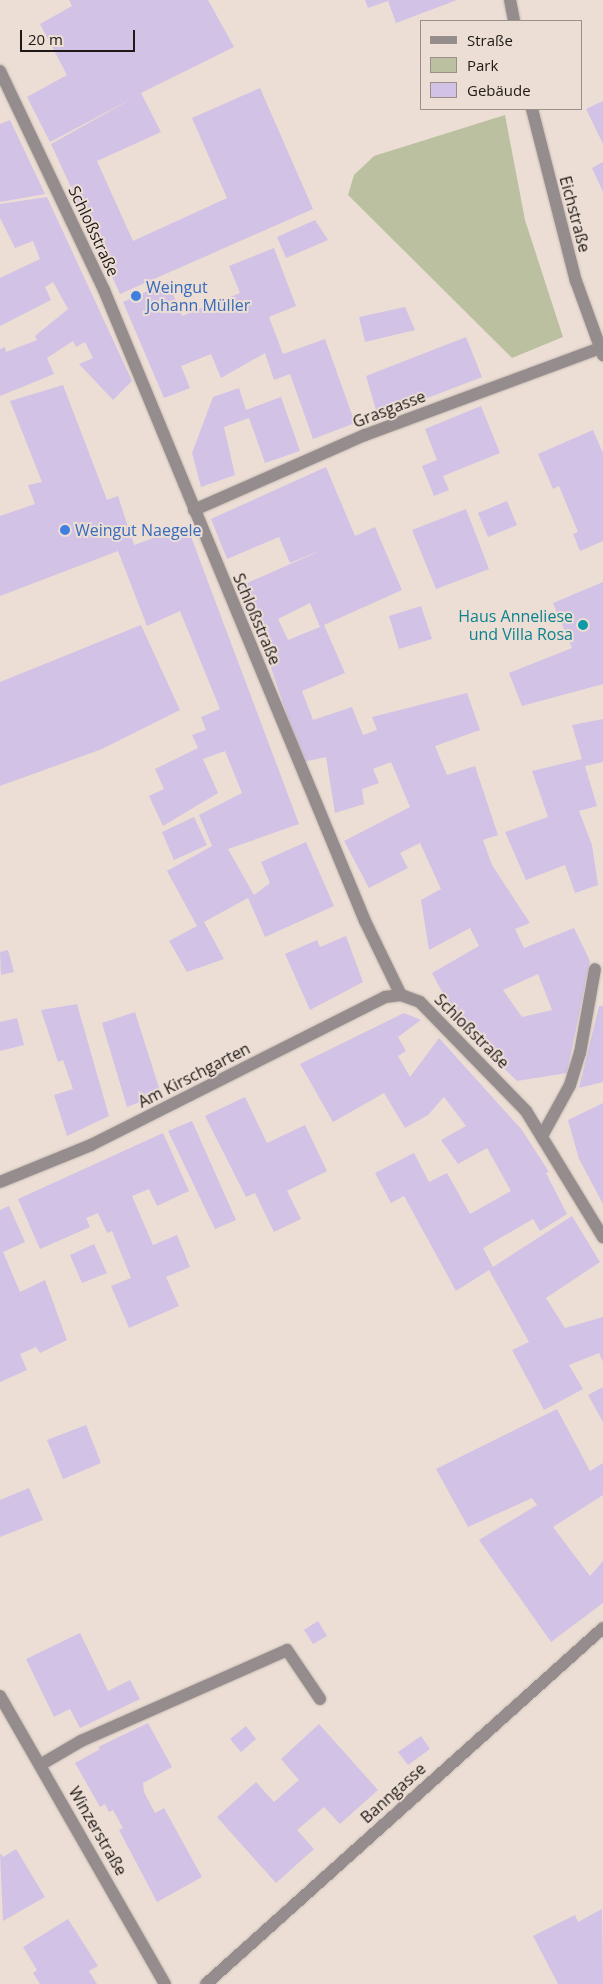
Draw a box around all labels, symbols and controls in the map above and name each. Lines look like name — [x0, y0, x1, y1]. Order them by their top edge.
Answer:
scale bar — [22, 20, 138, 52]
legend — [420, 20, 583, 110]
text: 20 m — [28, 29, 63, 49]
text: Straße — [467, 30, 513, 50]
text: Park — [467, 55, 498, 75]
text: Gebäude — [467, 80, 531, 100]
street label: Eichstraße — [556, 174, 594, 254]
street label: Schloßstraße — [65, 183, 123, 279]
place label: Weingut Johann Müller — [146, 277, 250, 315]
marker: Weingut Johann Müller — [130, 290, 142, 302]
street label: Grasgasse — [350, 386, 428, 432]
place label: Weingut Naegele — [75, 520, 202, 540]
marker: Weingut Naegele — [59, 524, 71, 536]
street label: Schloßstraße — [229, 570, 285, 668]
place label: Haus Anneliese und Villa Rosa — [458, 606, 573, 644]
marker: Haus Anneliese und Villa Rosa — [577, 619, 589, 631]
street label: Schloßstraße — [431, 990, 513, 1072]
street label: Am Kirschgarten — [135, 1038, 253, 1112]
street label: Banngasse — [357, 1759, 429, 1827]
street label: Winzerstraße — [65, 1783, 131, 1879]

